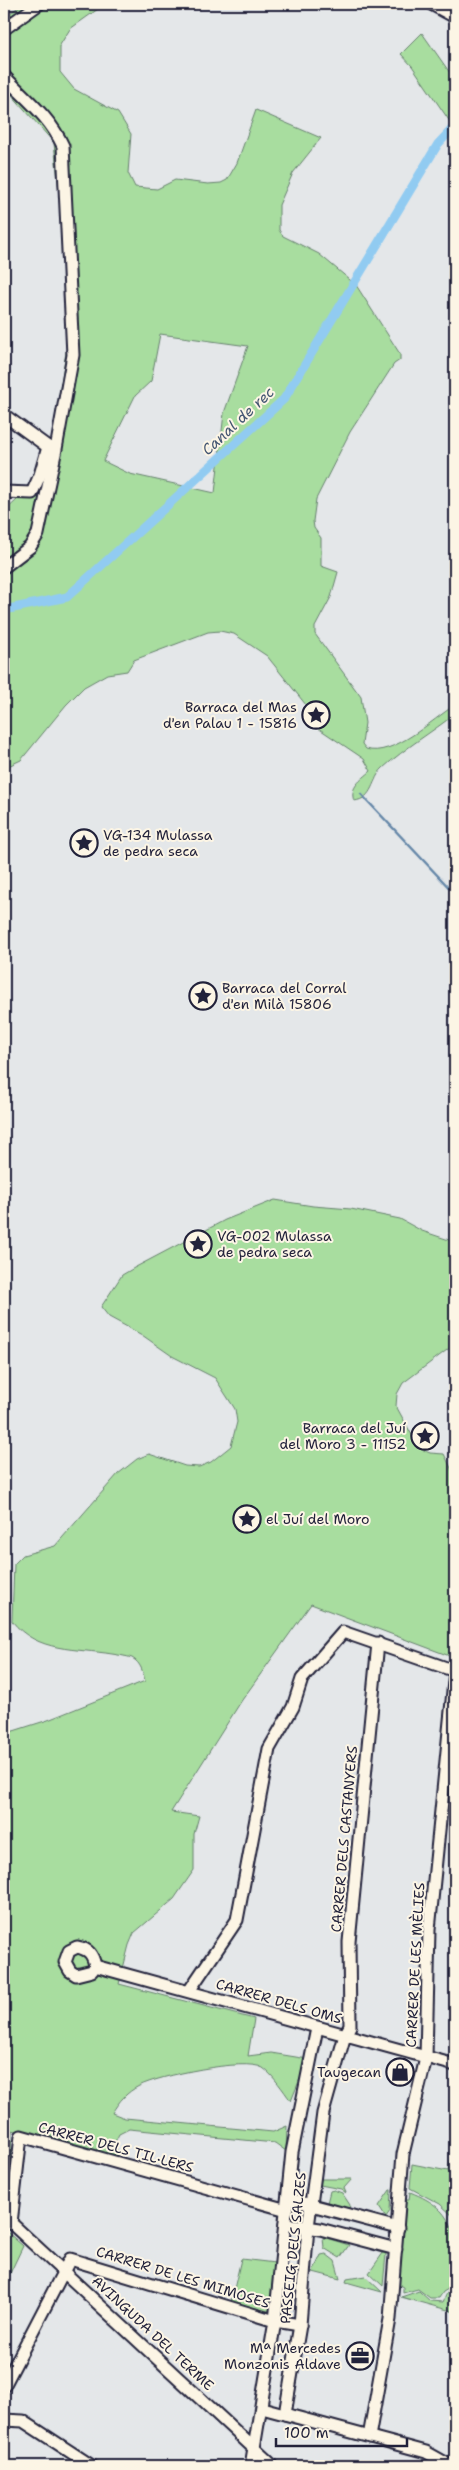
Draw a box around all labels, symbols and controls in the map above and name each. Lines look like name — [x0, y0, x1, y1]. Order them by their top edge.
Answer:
water label: Canal de rec — [198, 382, 279, 460]
place label: Barraca del Mas d'en Palau 1 - 15816 — [163, 698, 297, 732]
place icon: Barraca del Mas d'en Palau 1 - 15816 — [301, 700, 331, 730]
place label: VG-134 Mulassa de pedra seca — [103, 826, 213, 860]
place icon: VG-134 Mulassa de pedra seca — [69, 828, 99, 858]
place label: Barraca del Corral d'en Milà 15806 — [222, 979, 347, 1013]
place icon: Barraca del Corral d'en Milà 15806 — [188, 981, 218, 1011]
place label: VG-002 Mulassa de pedra seca — [217, 1227, 332, 1261]
place icon: VG-002 Mulassa de pedra seca — [183, 1229, 213, 1259]
place label: Barraca del Juí del Moro 3 - 11152 — [280, 1419, 406, 1453]
place icon: Barraca del Juí del Moro 3 - 11152 — [410, 1421, 440, 1451]
place icon: el Juí del Moro — [232, 1504, 262, 1534]
place label: el Juí del Moro — [266, 1510, 369, 1528]
street label: CARRER DELS CASTANYERS — [327, 1745, 361, 1933]
street label: CARRER DE LES MÈLIES — [402, 1882, 428, 2048]
street label: CARRER DELS OMS — [214, 1974, 344, 2028]
shop icon: Taugecan — [385, 2057, 415, 2087]
place label: Taugecan — [317, 2063, 381, 2081]
street label: CARRER DELS TIL·LERS — [37, 2118, 196, 2176]
street label: PASSEIG DELS SALZES — [276, 2171, 310, 2325]
street label: CARRER DE LES MIMOSES — [94, 2242, 272, 2312]
street label: AVINGUDA DEL TERME — [88, 2272, 218, 2394]
place label: Mª Mercedes Monzonis Aldave — [224, 2339, 341, 2373]
office icon: Mª Mercedes Monzonis Aldave — [345, 2341, 375, 2371]
scale bar — [276, 2415, 408, 2447]
text: 100 m — [284, 2423, 329, 2443]

